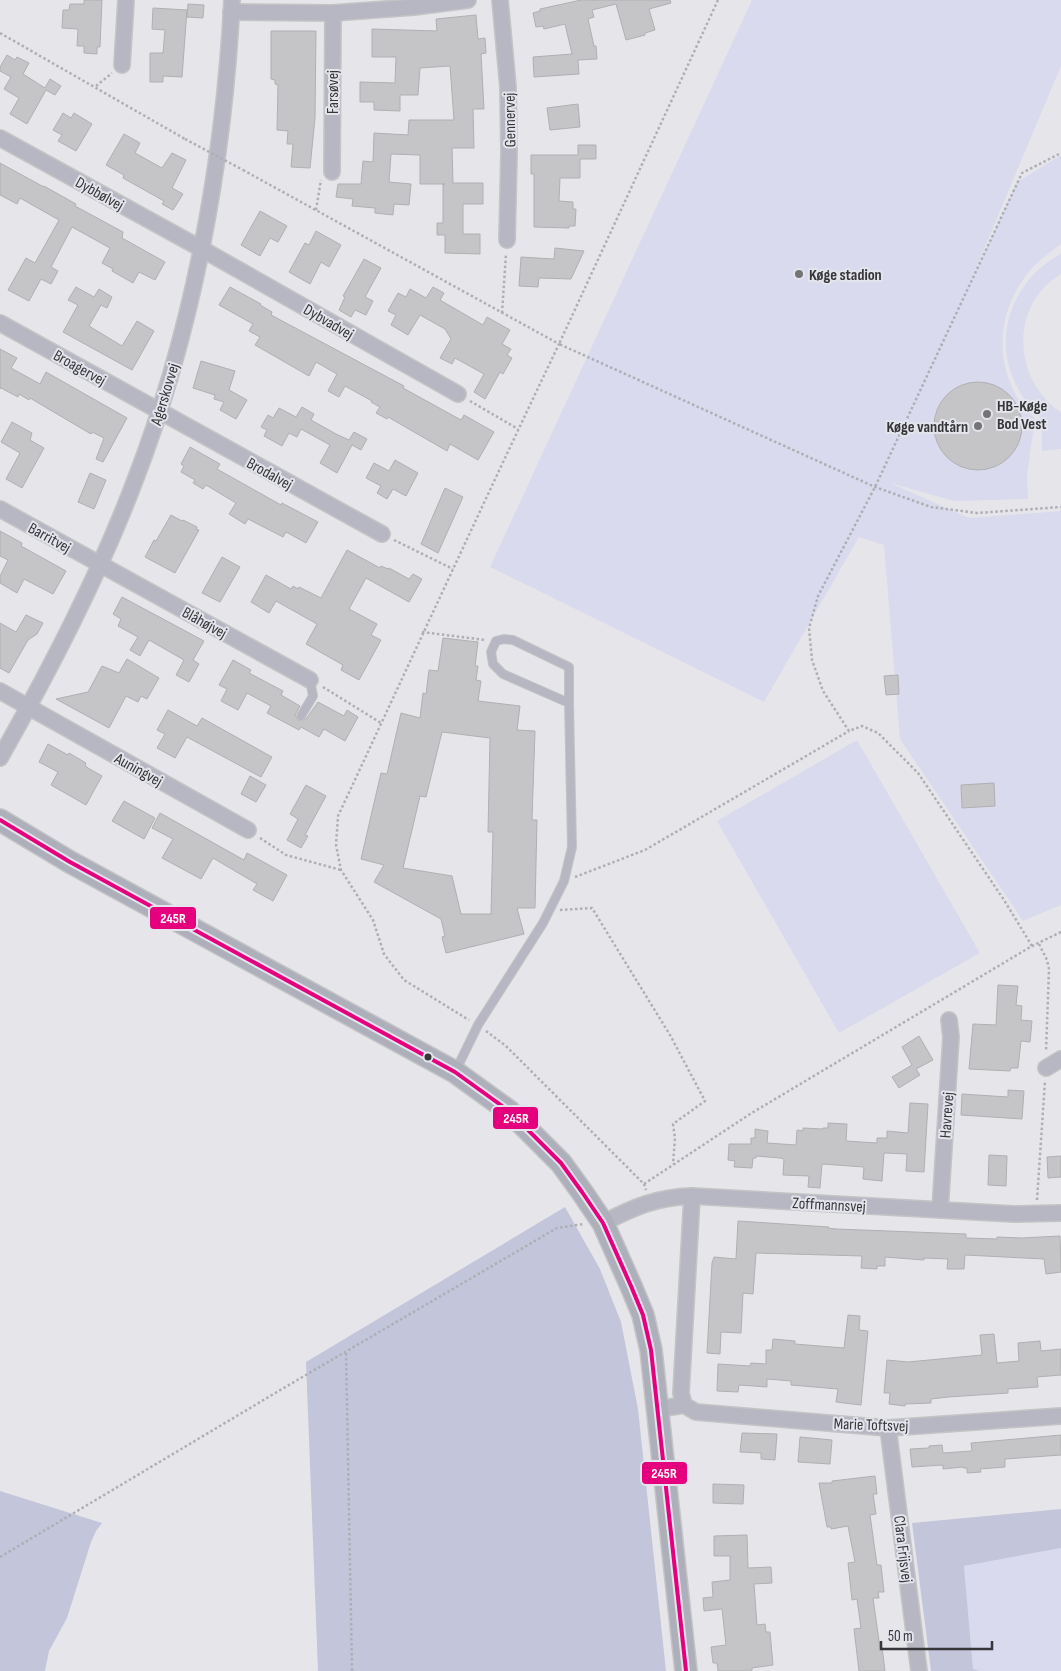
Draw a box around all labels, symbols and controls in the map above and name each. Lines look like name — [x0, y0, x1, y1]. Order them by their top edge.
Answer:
street label: Farsøvej — [324, 70, 343, 114]
street label: Gennervej — [501, 92, 520, 147]
street label: Dybbølvej — [72, 173, 127, 215]
place label: Køge stadion — [809, 266, 882, 285]
marker: Køge stadion — [793, 268, 805, 280]
street label: Dybvadvej — [300, 300, 357, 344]
street label: Broagervej — [50, 346, 109, 391]
street label: Agerskovvej — [147, 361, 184, 429]
place label: HB-Køge Bod Vest — [997, 397, 1047, 434]
marker: HB-Køge Bod Vest — [981, 408, 993, 420]
place label: Køge vandtårn — [887, 418, 968, 437]
marker: Køge vandtårn — [972, 420, 984, 432]
street label: Brodalvej — [243, 454, 296, 495]
street label: Barritvej — [25, 519, 74, 558]
street label: Blåhøjvej — [179, 603, 230, 643]
street label: Auningvej — [110, 749, 166, 791]
line badge: 245R — [149, 906, 197, 930]
text: 245R — [160, 910, 186, 927]
unlabelled marker — [423, 1052, 433, 1062]
street label: Havrevej — [936, 1091, 959, 1139]
line badge: 245R — [492, 1106, 539, 1130]
text: 245R — [503, 1110, 529, 1127]
street label: Zoffmannsvej — [792, 1194, 866, 1217]
street label: Marie Toftsvej — [833, 1415, 909, 1436]
line badge: 245R — [641, 1461, 688, 1485]
text: 245R — [651, 1465, 677, 1482]
street label: Clara Frijsvej — [889, 1515, 916, 1584]
scale bar — [881, 1618, 992, 1650]
text: 50 m — [888, 1627, 913, 1646]

